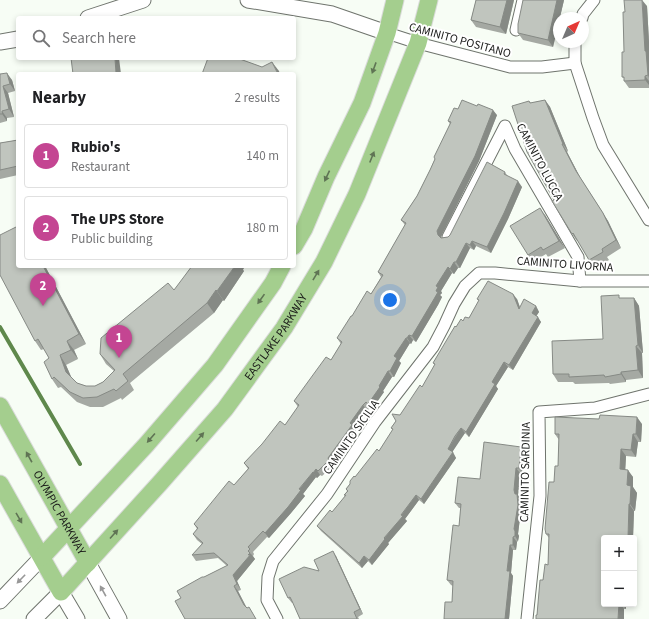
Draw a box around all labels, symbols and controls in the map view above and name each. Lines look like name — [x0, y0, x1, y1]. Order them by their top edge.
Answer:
north arrow — [553, 12, 589, 48]
search box — [16, 16, 296, 60]
street label: CAMINITO POSITANO — [407, 19, 513, 62]
icon: search — [30, 27, 52, 49]
text: Search here — [62, 28, 136, 49]
one-way arrow — [371, 62, 377, 74]
text: Nearby — [32, 86, 86, 110]
text: 2 results — [235, 89, 280, 107]
street label: CAMINITO LUCCA — [512, 120, 567, 205]
text: Rubio's — [71, 137, 120, 158]
text: 1 — [43, 147, 49, 165]
text: 140 m — [246, 147, 279, 165]
one-way arrow — [369, 152, 375, 163]
text: Restaurant — [71, 158, 130, 176]
one-way arrow — [324, 170, 330, 181]
text: The UPS Store — [71, 209, 164, 230]
text: 2 — [43, 219, 49, 237]
text: 180 m — [246, 219, 279, 237]
text: Public building — [71, 230, 153, 248]
street label: CAMINITO LIVORNA — [516, 253, 614, 276]
one-way arrow — [313, 269, 320, 281]
pin: 2 — [30, 273, 56, 306]
street label: EASTLAKE PARKWAY — [241, 290, 312, 384]
your location — [380, 290, 400, 310]
one-way arrow — [257, 294, 265, 304]
pin: 1 — [106, 325, 132, 358]
street label: CAMINITO SICILIA — [319, 396, 384, 478]
street label: CAMINITO SARDINIA — [516, 421, 535, 522]
one-way arrow — [195, 432, 205, 442]
one-way arrow — [147, 433, 156, 444]
one-way arrow — [26, 451, 32, 463]
street label: OLYMPIC PARKWAY — [29, 467, 90, 558]
one-way arrow — [16, 512, 23, 524]
one-way arrow — [109, 529, 118, 539]
map controls — [601, 535, 637, 607]
button: + — [601, 535, 637, 571]
button: − — [601, 571, 637, 607]
one-way arrow — [16, 574, 26, 584]
one-way arrow — [100, 585, 107, 597]

